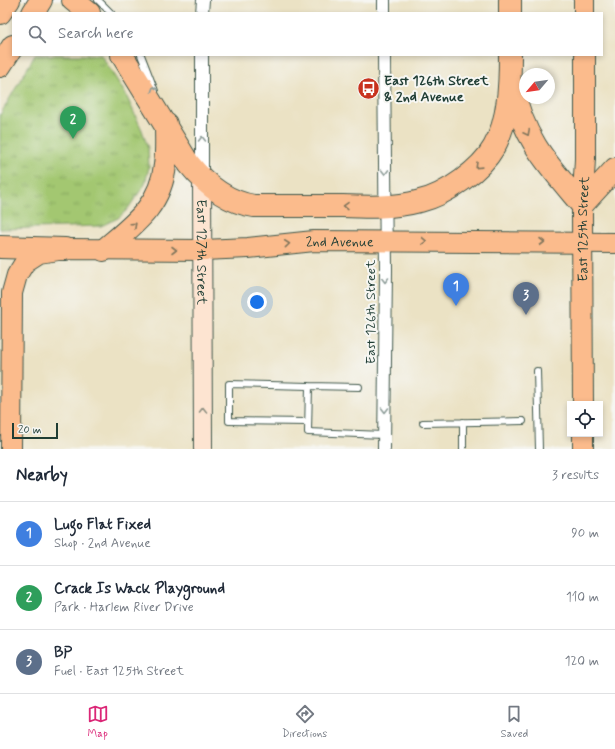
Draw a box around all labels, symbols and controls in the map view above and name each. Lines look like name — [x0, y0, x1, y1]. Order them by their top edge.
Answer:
search box — [12, 12, 603, 56]
icon: search — [26, 23, 48, 45]
text: Search here — [58, 24, 134, 44]
north arrow — [519, 68, 555, 104]
place label: East 126th Street & 2nd Avenue — [384, 72, 489, 106]
bus stop icon: East 126th Street & 2nd Avenue — [355, 75, 381, 101]
one-way arrow — [150, 86, 159, 93]
pin: 2 — [60, 106, 86, 139]
one-way arrow — [523, 128, 530, 136]
one-way arrow — [198, 136, 206, 142]
one-way arrow — [475, 161, 483, 169]
one-way arrow — [380, 169, 389, 175]
street label: East 125th Street — [574, 175, 594, 282]
street label: East 127th Street — [192, 199, 210, 306]
one-way arrow — [343, 202, 349, 211]
one-way arrow — [129, 222, 136, 229]
street label: 2nd Avenue — [305, 233, 374, 252]
one-way arrow — [421, 237, 427, 245]
one-way arrow — [539, 238, 545, 246]
one-way arrow — [284, 239, 290, 248]
one-way arrow — [171, 246, 177, 254]
street label: East 126th Street — [362, 259, 380, 364]
pin: 1 — [443, 273, 469, 306]
one-way arrow — [381, 277, 389, 283]
pin: 3 — [513, 282, 539, 315]
your location — [247, 292, 267, 312]
map controls — [567, 401, 603, 437]
button: locate — [567, 401, 603, 437]
one-way arrow — [199, 407, 207, 413]
one-way arrow — [381, 407, 389, 413]
scale bar — [12, 421, 58, 440]
text: 20 m — [18, 423, 41, 437]
text: Nearby — [16, 464, 68, 486]
text: 3 results — [552, 467, 599, 484]
text: Lugo Flat Fixed — [54, 515, 151, 535]
text: 1 — [26, 525, 32, 542]
text: 90 m — [571, 525, 599, 542]
text: Shop · 2nd Avenue — [54, 535, 151, 552]
text: Crack Is Wack Playground — [54, 579, 225, 599]
text: 2 — [26, 589, 32, 606]
text: 110 m — [566, 589, 599, 606]
text: Park · Harlem River Drive — [54, 599, 194, 616]
text: BP — [54, 643, 72, 663]
text: 3 — [26, 653, 32, 670]
text: 120 m — [565, 653, 599, 670]
text: Fuel · East 125th Street — [54, 663, 184, 680]
tab: Map — [87, 703, 109, 741]
tab: Directions — [282, 703, 327, 741]
tab: Saved — [501, 703, 528, 741]

